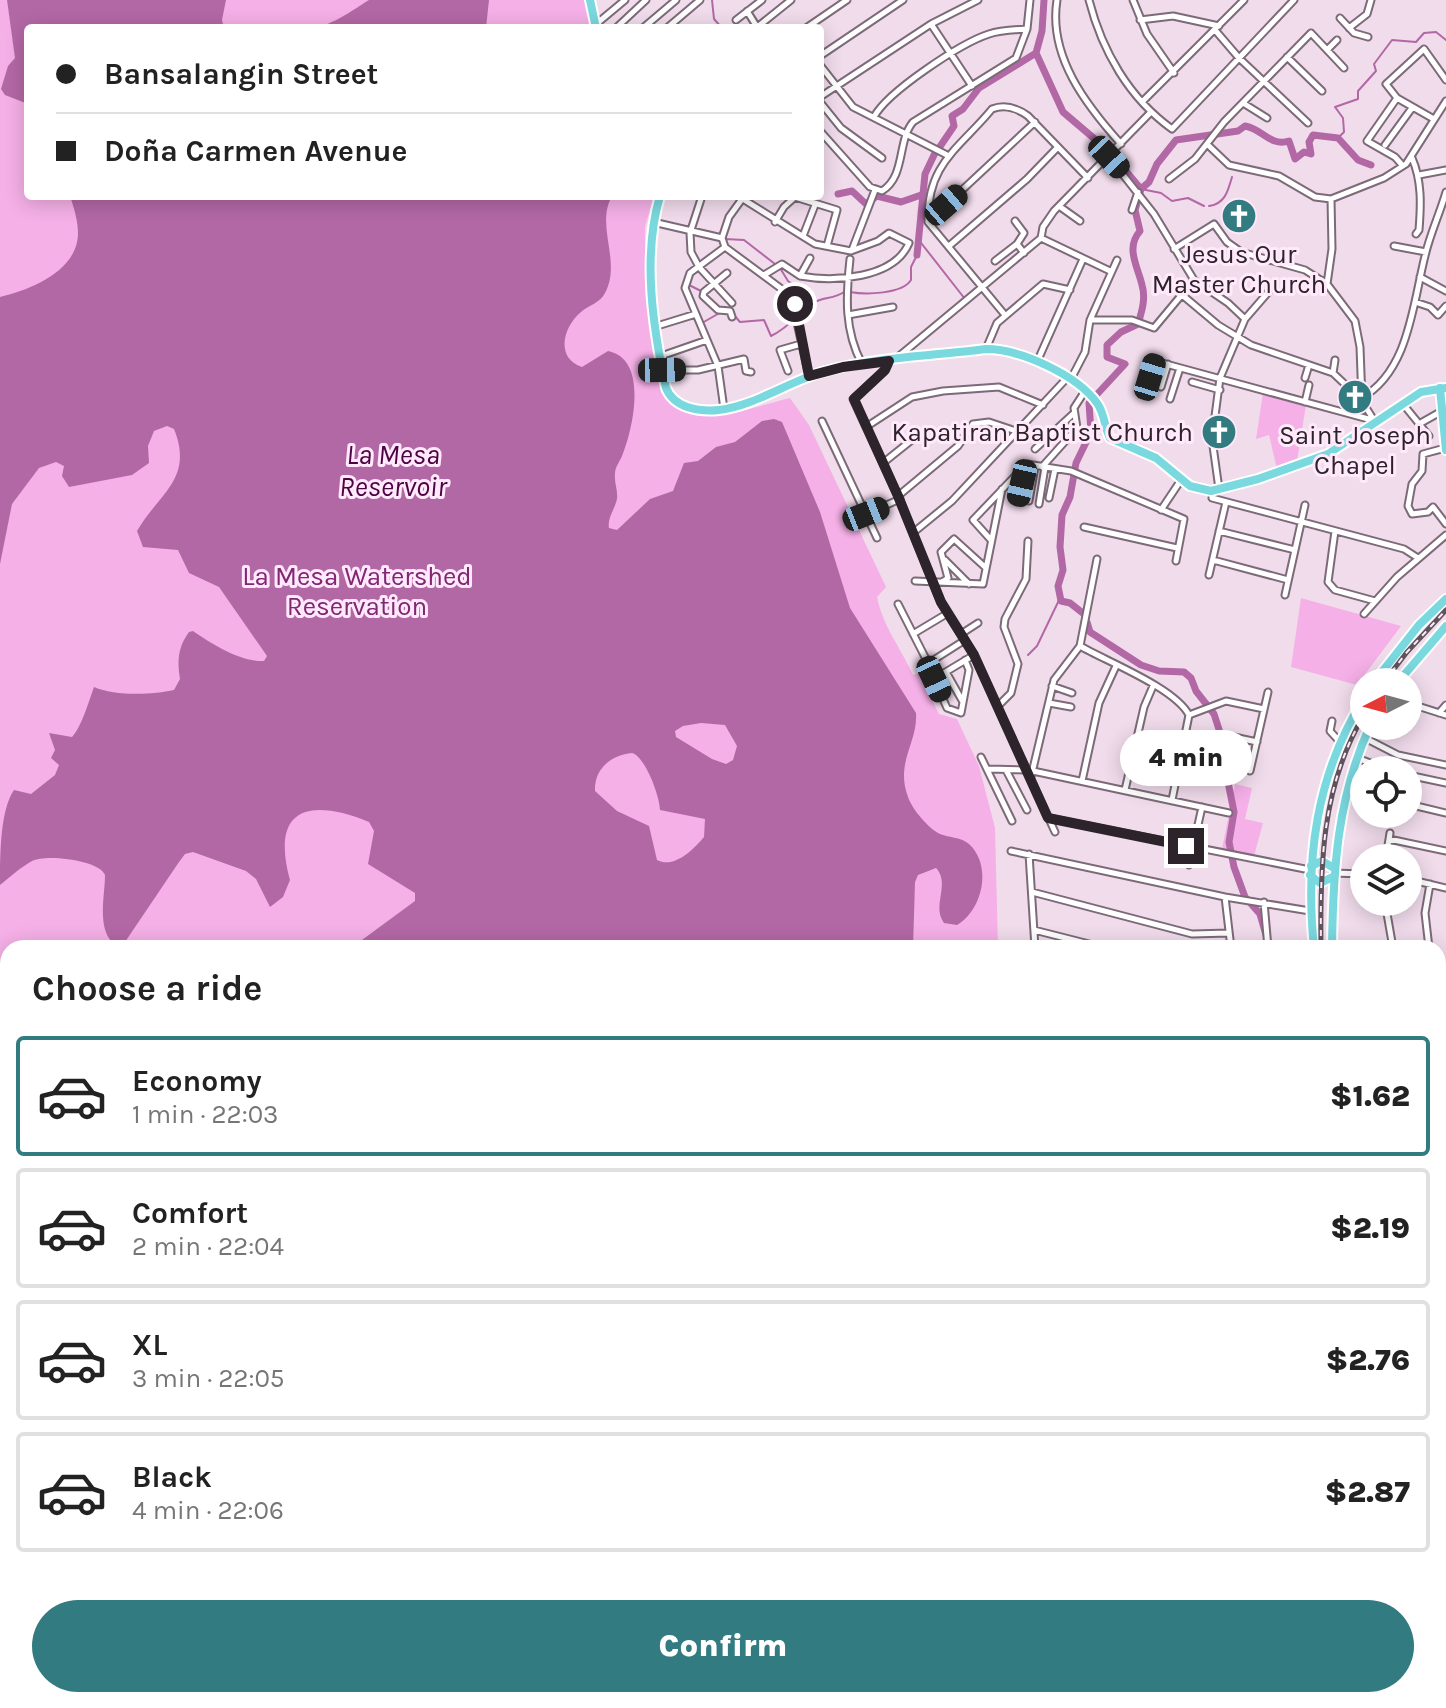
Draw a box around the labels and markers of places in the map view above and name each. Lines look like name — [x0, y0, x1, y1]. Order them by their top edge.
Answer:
church icon: Jesus Our Master Church — [1220, 197, 1258, 235]
place label: Jesus Our Master Church — [1152, 239, 1326, 300]
church icon: Saint Joseph Chapel — [1336, 378, 1374, 416]
church icon: Kapatiran Baptist Church — [1200, 413, 1238, 451]
place label: Kapatiran Baptist Church — [892, 417, 1193, 448]
place label: Saint Joseph Chapel — [1279, 420, 1431, 481]

